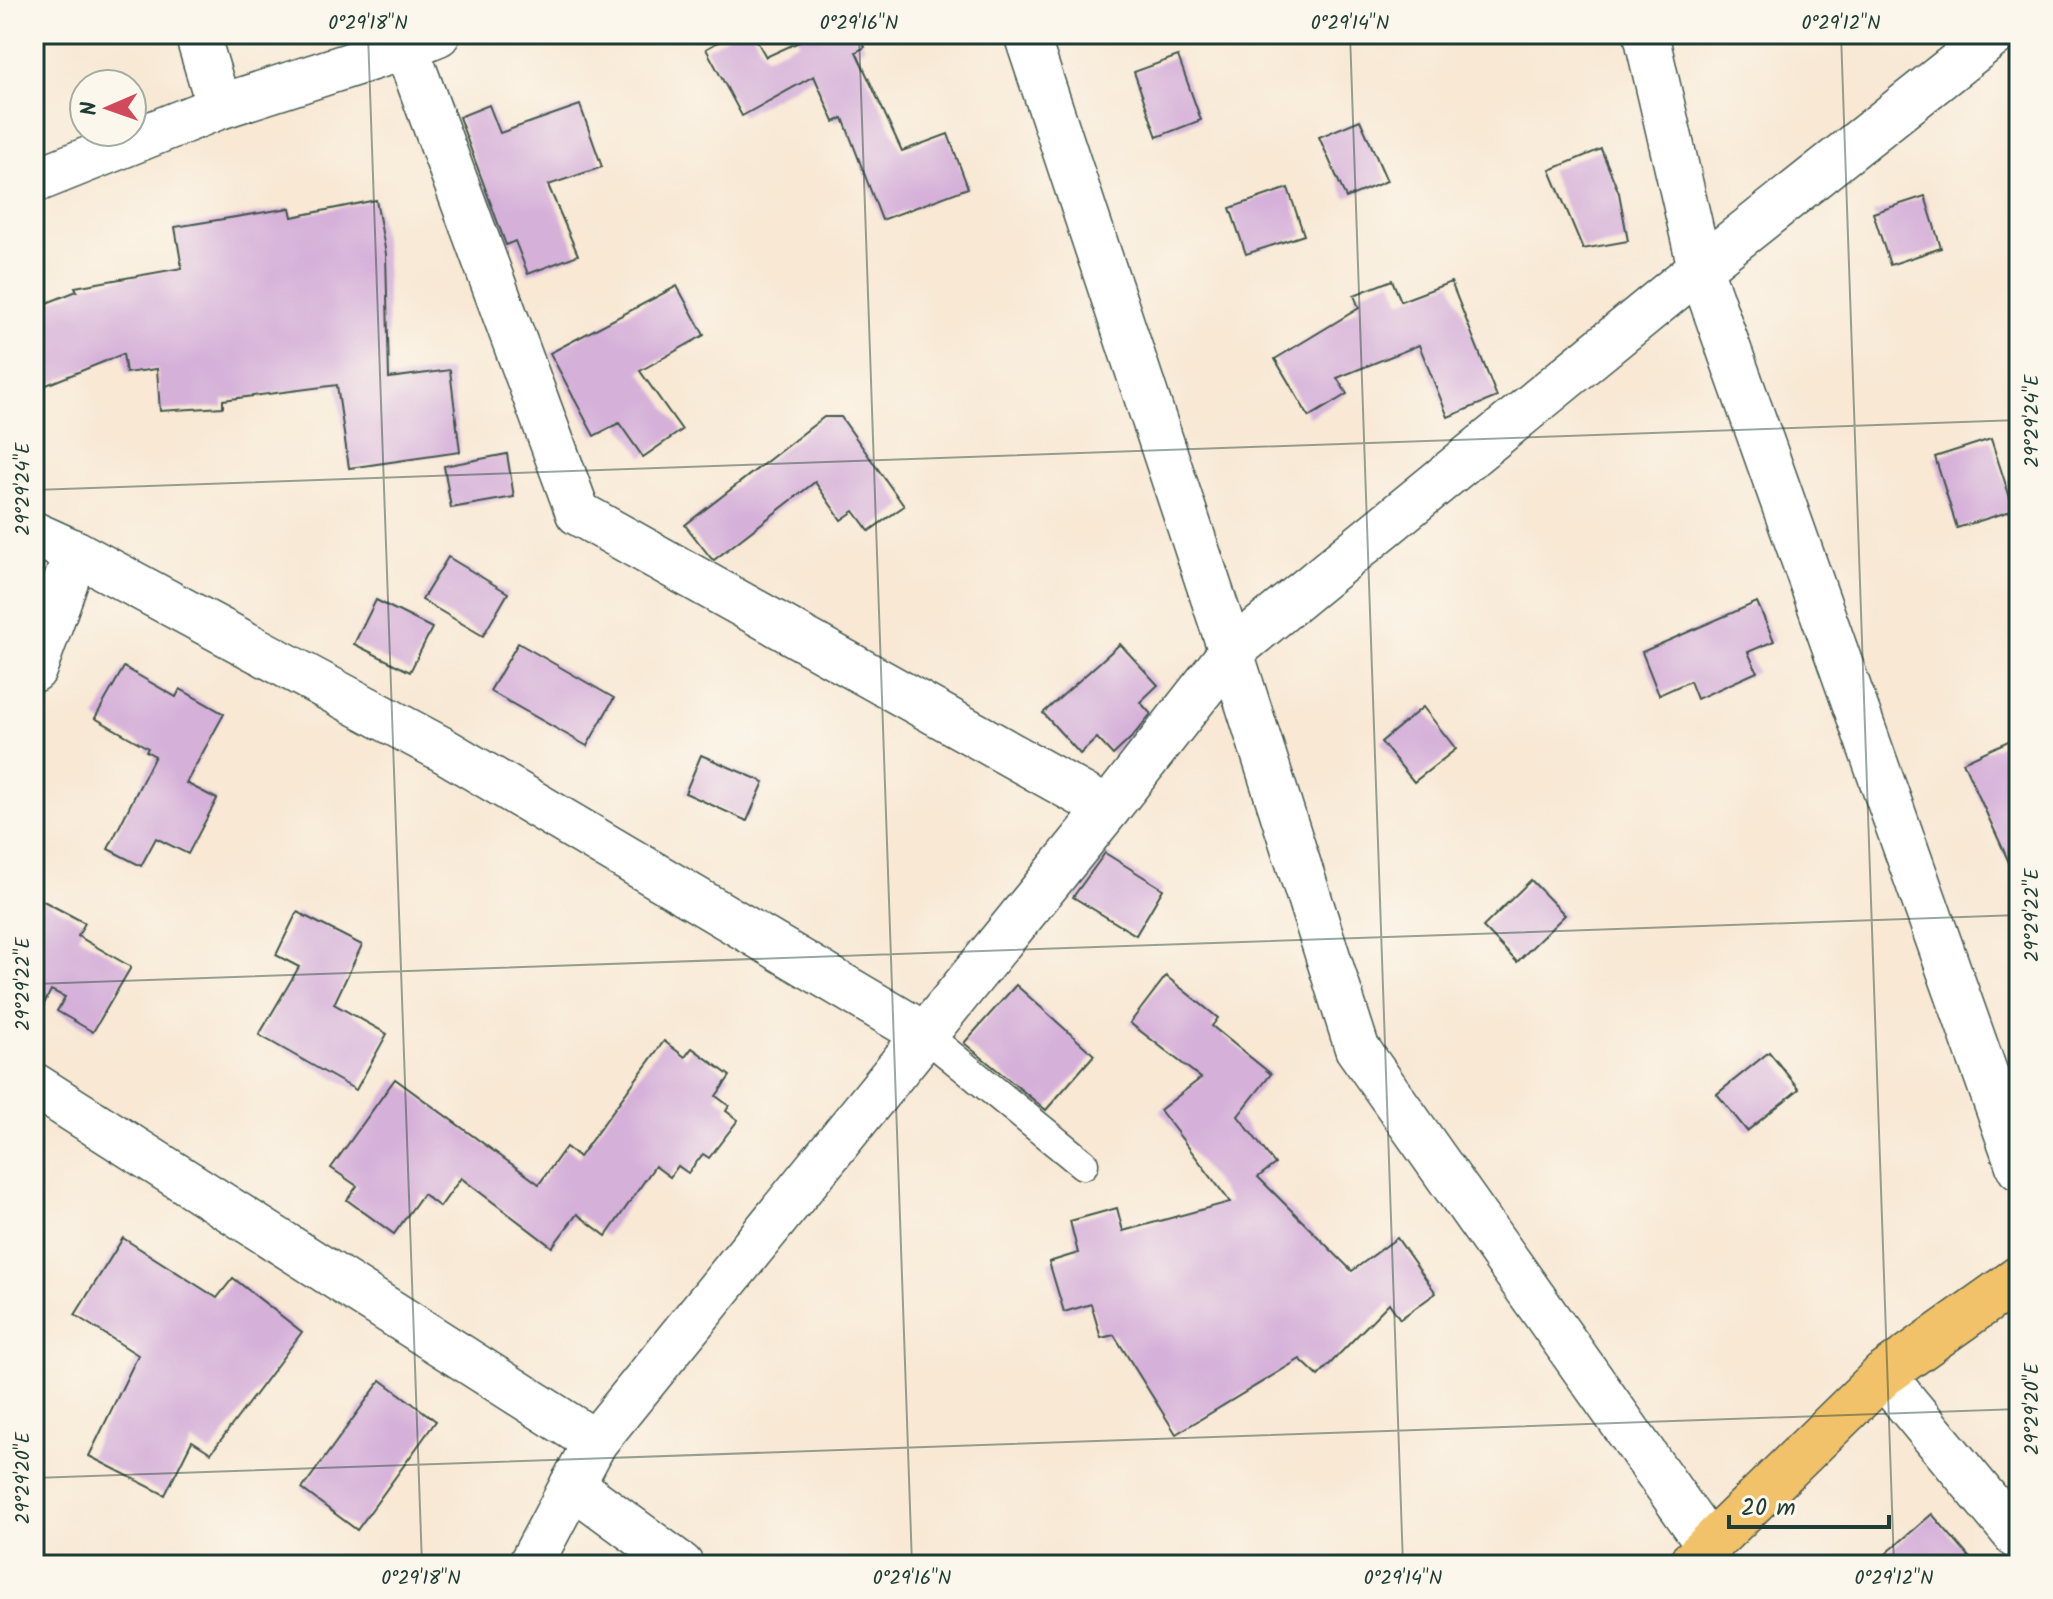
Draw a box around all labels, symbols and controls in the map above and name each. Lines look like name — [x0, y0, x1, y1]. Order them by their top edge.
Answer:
text: 0°29'18"N — [328, 8, 408, 40]
text: 0°29'16"N — [820, 8, 898, 40]
text: 0°29'14"N — [1311, 8, 1389, 40]
text: 0°29'12"N — [1801, 8, 1881, 40]
north arrow — [68, 68, 148, 148]
text: N — [73, 101, 108, 116]
text: 29°29'24"E — [2017, 373, 2049, 468]
text: 29°29'24"E — [8, 441, 40, 536]
text: 29°29'22"E — [2017, 867, 2049, 962]
text: 29°29'22"E — [8, 936, 40, 1031]
text: 29°29'20"E — [2017, 1362, 2049, 1455]
text: 29°29'20"E — [8, 1431, 40, 1524]
scale bar — [1729, 1479, 1889, 1529]
text: 20 m — [1741, 1489, 1796, 1528]
text: 0°29'18"N — [381, 1563, 461, 1595]
text: 0°29'16"N — [873, 1563, 951, 1595]
text: 0°29'14"N — [1364, 1563, 1442, 1595]
text: 0°29'12"N — [1854, 1563, 1934, 1595]

